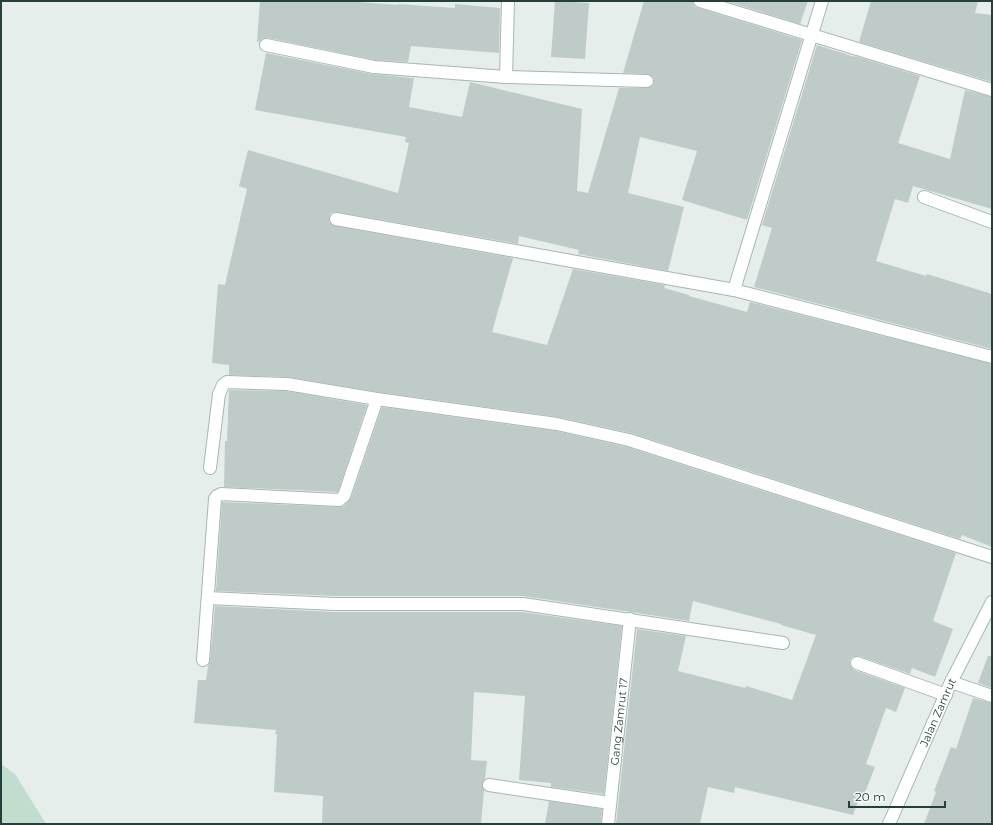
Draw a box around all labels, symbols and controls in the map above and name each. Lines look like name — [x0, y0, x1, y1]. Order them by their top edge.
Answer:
street label: Jalan Zamrut — [916, 675, 959, 750]
street label: Gang Zamrut 17 — [607, 677, 631, 766]
scale bar — [849, 783, 945, 809]
text: 20 m — [855, 789, 886, 804]

